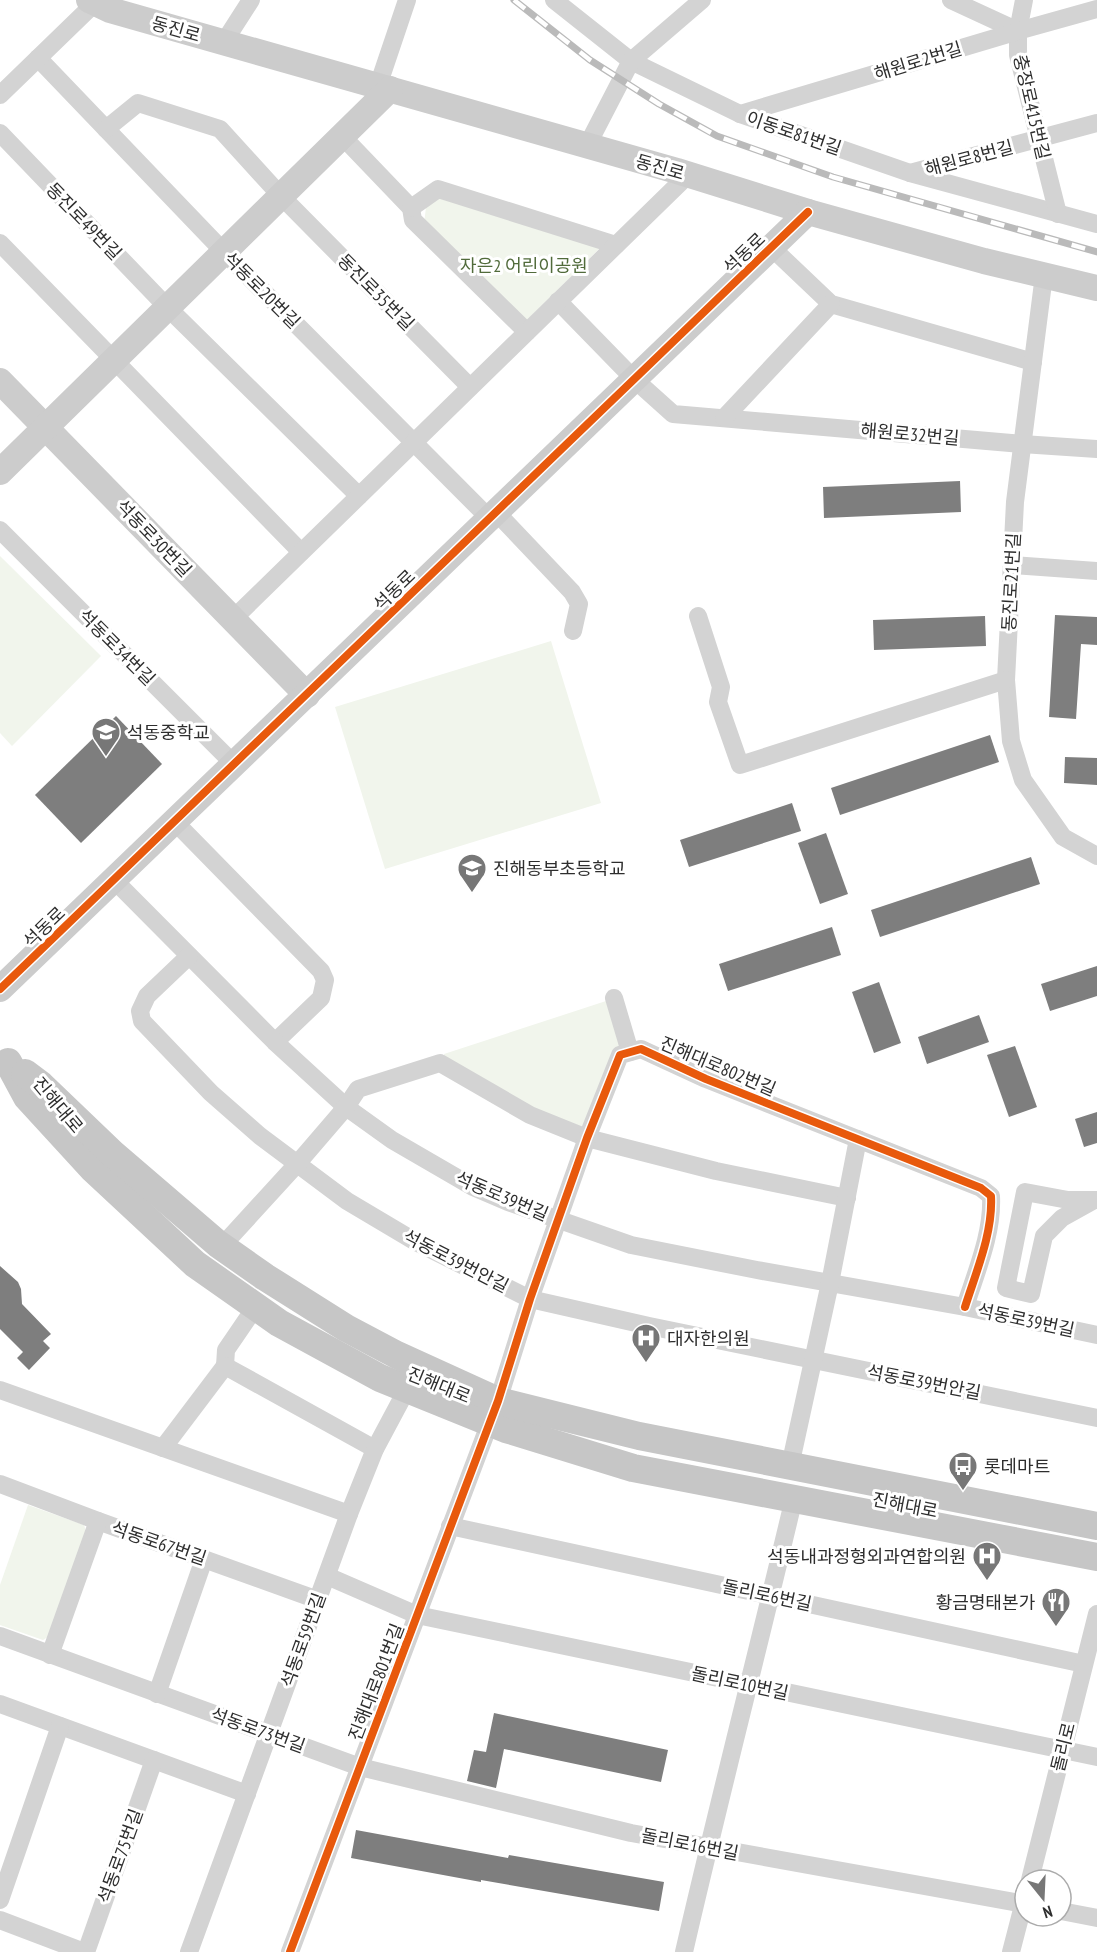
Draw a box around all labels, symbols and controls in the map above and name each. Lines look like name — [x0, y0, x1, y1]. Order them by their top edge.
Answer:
street label: 동진로 — [149, 11, 203, 47]
street label: 해원로2번길 — [871, 37, 965, 85]
street label: 충장로415번길 — [1009, 52, 1055, 162]
street label: 이동로81번길 — [743, 106, 845, 160]
street label: 해원로8번길 — [922, 135, 1016, 181]
street label: 동진로 — [633, 149, 687, 185]
street label: 동진로49번길 — [41, 177, 127, 265]
street label: 석동로 — [718, 227, 770, 279]
street label: 석동로20번길 — [219, 247, 305, 333]
street label: 동진로35번길 — [333, 249, 419, 335]
park label: 자은2 어린이공원 — [460, 254, 588, 277]
street label: 해원로32번길 — [860, 418, 960, 450]
street label: 석동로30번길 — [111, 494, 197, 582]
street label: 동진로21번길 — [997, 532, 1025, 632]
street label: 석동로 — [368, 564, 420, 616]
street label: 석동로34번길 — [74, 604, 160, 690]
school or university icon: 석동중학교 — [90, 716, 122, 758]
place label: 석동중학교 — [127, 721, 210, 744]
school or university icon: 진해동부초등학교 — [456, 852, 488, 894]
place label: 진해동부초등학교 — [493, 857, 625, 880]
street label: 석동로 — [18, 901, 70, 953]
street label: 진해대로802번길 — [657, 1031, 779, 1101]
street label: 진해대로 — [28, 1072, 88, 1138]
street label: 석동로39번길 — [452, 1166, 552, 1226]
street label: 석동로39번안길 — [399, 1225, 513, 1297]
street label: 석동로39번길 — [975, 1298, 1077, 1342]
hospital icon: 대자한의원 — [630, 1322, 662, 1364]
place label: 대자한의원 — [667, 1327, 750, 1350]
street label: 석동로39번안길 — [865, 1360, 983, 1404]
street label: 진해대로 — [404, 1362, 474, 1408]
bus stop icon: 롯데마트 — [947, 1450, 979, 1492]
place label: 롯데마트 — [984, 1455, 1050, 1478]
street label: 진해대로 — [870, 1487, 940, 1523]
street label: 석동로67번길 — [108, 1516, 210, 1570]
hospital icon: 석동내과정형외과연합의원 — [971, 1540, 1003, 1582]
place label: 석동내과정형외과연합의원 — [767, 1545, 966, 1568]
street label: 돌리로6번길 — [720, 1574, 814, 1616]
restaurant icon: 황금명태본가 — [1040, 1586, 1072, 1628]
street label: 석동로59번길 — [275, 1590, 331, 1690]
place label: 황금명태본가 — [936, 1591, 1035, 1614]
street label: 진해대로801번길 — [343, 1620, 409, 1744]
street label: 돌리로10번길 — [689, 1661, 791, 1705]
street label: 석동로73번길 — [208, 1702, 308, 1758]
street label: 돌리로 — [1046, 1720, 1080, 1774]
street label: 석동로75번길 — [92, 1806, 148, 1906]
street label: 돌리로16번길 — [639, 1823, 741, 1865]
north arrow — [1013, 1868, 1073, 1928]
text: N — [1040, 1901, 1055, 1923]

